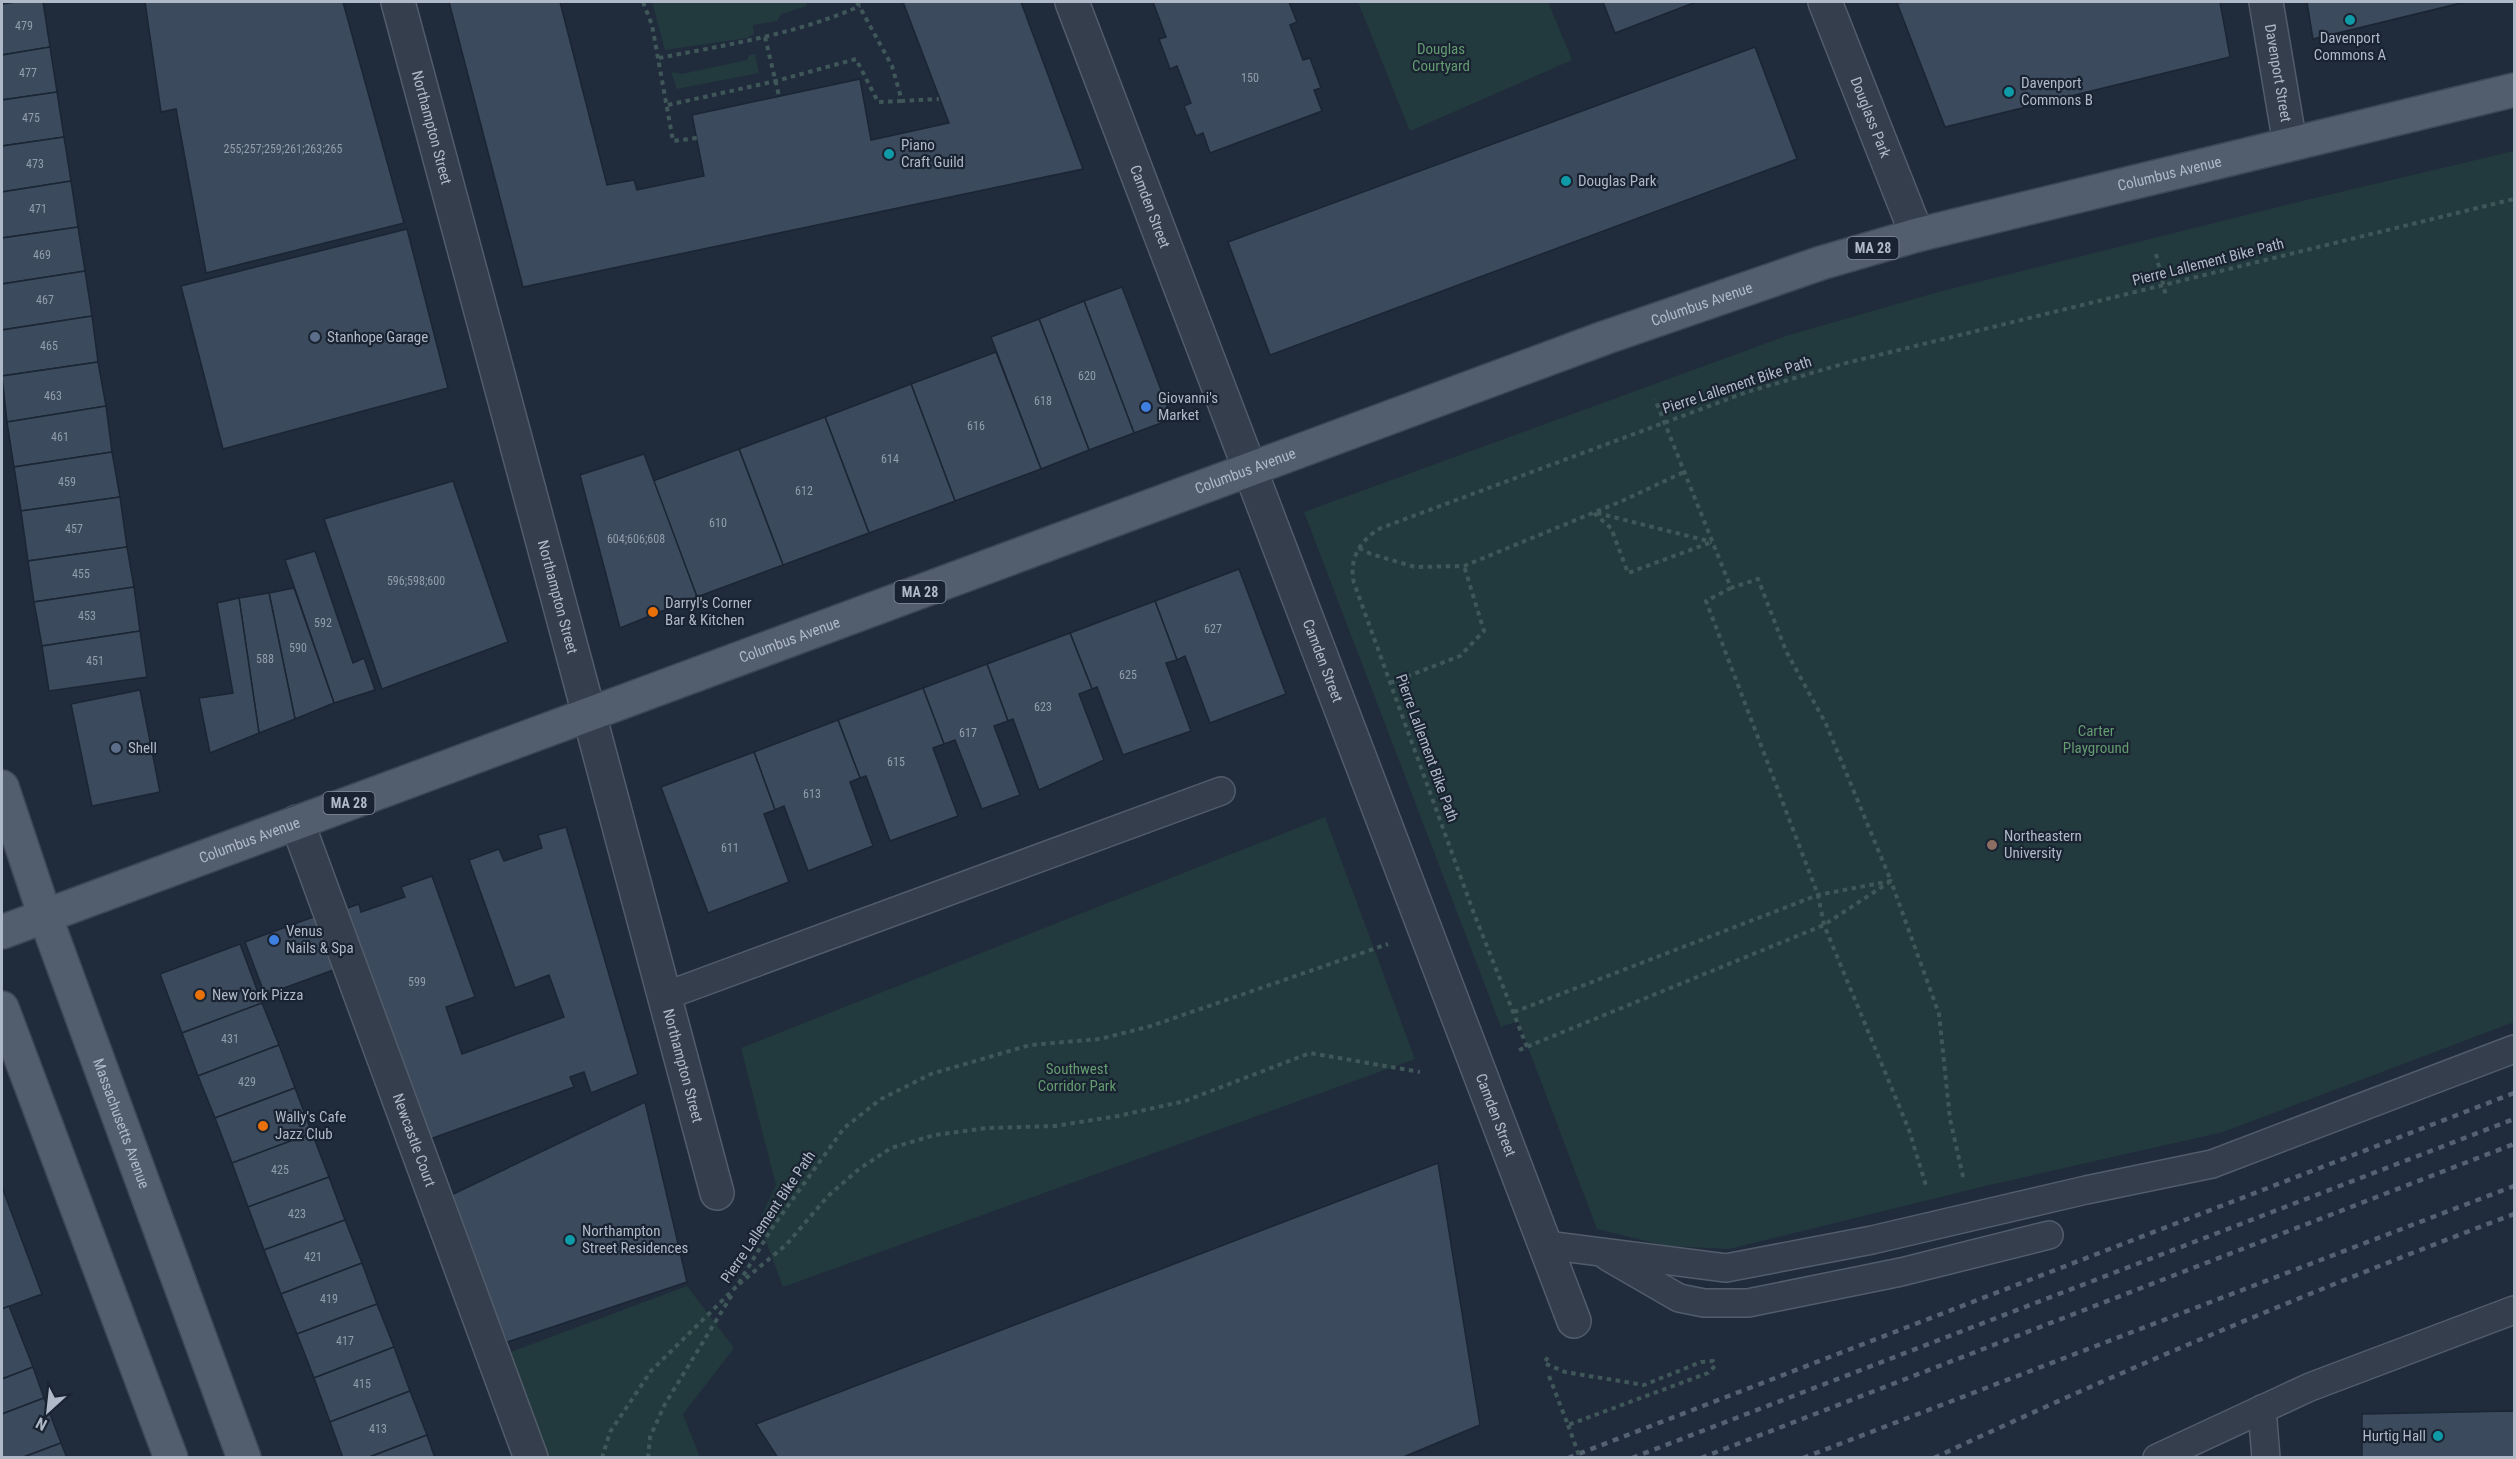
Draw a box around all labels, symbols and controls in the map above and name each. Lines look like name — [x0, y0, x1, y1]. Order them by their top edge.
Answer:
marker: Davenport Commons A — [2343, 13, 2357, 27]
house number: 479 — [15, 19, 33, 33]
street label: Davenport Street — [2261, 23, 2295, 123]
place label: Davenport Commons A — [2314, 29, 2387, 64]
park label: Douglas Courtyard — [1412, 40, 1470, 75]
house number: 477 — [19, 66, 37, 80]
street label: Northampton Street — [408, 69, 456, 186]
house number: 150 — [1241, 71, 1259, 85]
street label: Douglass Park — [1847, 74, 1895, 161]
place label: Davenport Commons B — [2021, 74, 2093, 109]
marker: Davenport Commons B — [2002, 85, 2016, 99]
house number: 475 — [22, 111, 40, 125]
place label: Piano Craft Guild — [901, 136, 964, 171]
house number: 255;257;259;261;263;265 — [224, 142, 342, 156]
marker: Piano Craft Guild — [882, 147, 896, 161]
street label: Columbus Avenue — [2116, 152, 2223, 195]
house number: 473 — [26, 157, 44, 171]
street label: Camden Street — [1126, 163, 1174, 251]
place label: Douglas Park — [1578, 172, 1657, 190]
marker: Douglas Park — [1559, 174, 1573, 188]
house number: 471 — [29, 202, 47, 216]
street label: Pierre Lallement Bike Path — [2130, 234, 2286, 290]
road number: MA 28 — [1848, 237, 1898, 259]
house number: 469 — [33, 248, 51, 262]
street label: Columbus Avenue — [1649, 278, 1755, 330]
house number: 467 — [36, 293, 54, 307]
place label: Stanhope Garage — [327, 328, 428, 346]
marker: Stanhope Garage — [308, 330, 322, 344]
house number: 465 — [40, 339, 58, 353]
street label: Pierre Lallement Bike Path — [1660, 352, 1814, 418]
house number: 620 — [1078, 369, 1096, 383]
house number: 463 — [44, 389, 62, 403]
place label: Giovanni's Market — [1158, 389, 1218, 424]
house number: 618 — [1034, 394, 1052, 408]
marker: Giovanni's Market — [1139, 400, 1153, 414]
house number: 616 — [967, 419, 985, 433]
house number: 461 — [51, 430, 69, 444]
street label: Columbus Avenue — [1192, 444, 1298, 498]
house number: 614 — [881, 452, 899, 466]
house number: 459 — [58, 475, 76, 489]
house number: 612 — [795, 484, 813, 498]
house number: 610 — [709, 516, 727, 530]
house number: 457 — [65, 522, 83, 536]
house number: 604;606;608 — [607, 532, 665, 546]
street label: Northampton Street — [534, 538, 581, 656]
house number: 455 — [72, 567, 90, 581]
house number: 596;598;600 — [387, 574, 445, 588]
road number: MA 28 — [894, 581, 946, 603]
place label: Darryl's Corner Bar & Kitchen — [665, 594, 752, 629]
marker: Darryl's Corner Bar & Kitchen — [646, 605, 660, 619]
house number: 453 — [78, 609, 96, 623]
street label: Columbus Avenue — [737, 613, 843, 667]
house number: 592 — [314, 616, 332, 630]
street label: Camden Street — [1299, 617, 1347, 705]
house number: 627 — [1204, 622, 1222, 636]
house number: 590 — [289, 641, 307, 655]
house number: 588 — [256, 652, 274, 666]
house number: 451 — [86, 654, 104, 668]
house number: 625 — [1119, 668, 1137, 682]
street label: Pierre Lallement Bike Path — [1392, 672, 1462, 824]
house number: 623 — [1034, 700, 1052, 714]
park label: Carter Playground — [2063, 722, 2129, 757]
house number: 617 — [959, 726, 977, 740]
place label: Shell — [128, 739, 157, 757]
marker: Shell — [109, 741, 123, 755]
house number: 615 — [887, 755, 905, 769]
house number: 613 — [803, 787, 821, 801]
road number: MA 28 — [324, 792, 374, 814]
street label: Columbus Avenue — [197, 813, 302, 867]
place label: Northeastern University — [2004, 827, 2082, 862]
marker: Northeastern University — [1985, 838, 1999, 852]
house number: 611 — [721, 841, 739, 855]
place label: Venus Nails & Spa — [286, 922, 354, 957]
marker: Venus Nails & Spa — [267, 933, 281, 947]
house number: 599 — [408, 975, 426, 989]
place label: New York Pizza — [212, 986, 303, 1004]
marker: New York Pizza — [193, 988, 207, 1002]
street label: Northampton Street — [659, 1007, 707, 1125]
house number: 431 — [221, 1032, 239, 1046]
street label: Massachusetts Avenue — [89, 1056, 153, 1191]
park label: Southwest Corridor Park — [1038, 1060, 1116, 1095]
street label: Camden Street — [1472, 1071, 1520, 1159]
house number: 429 — [238, 1075, 256, 1089]
street label: Newcastle Court — [389, 1091, 439, 1189]
place label: Wally's Cafe Jazz Club — [275, 1108, 346, 1143]
marker: Wally's Cafe Jazz Club — [256, 1119, 270, 1133]
street label: Pierre Lallement Bike Path — [717, 1147, 819, 1287]
house number: 425 — [271, 1163, 289, 1177]
house number: 423 — [288, 1207, 306, 1221]
place label: Northampton Street Residences — [582, 1222, 689, 1257]
marker: Northampton Street Residences — [563, 1233, 577, 1247]
house number: 421 — [304, 1250, 322, 1264]
house number: 419 — [320, 1292, 338, 1306]
house number: 417 — [336, 1334, 354, 1348]
house number: 415 — [353, 1377, 371, 1391]
north arrow — [18, 1381, 78, 1441]
text: N — [33, 1413, 50, 1435]
house number: 413 — [369, 1422, 387, 1436]
place label: Hurtig Hall — [2362, 1427, 2426, 1445]
marker: Hurtig Hall — [2431, 1429, 2445, 1443]

